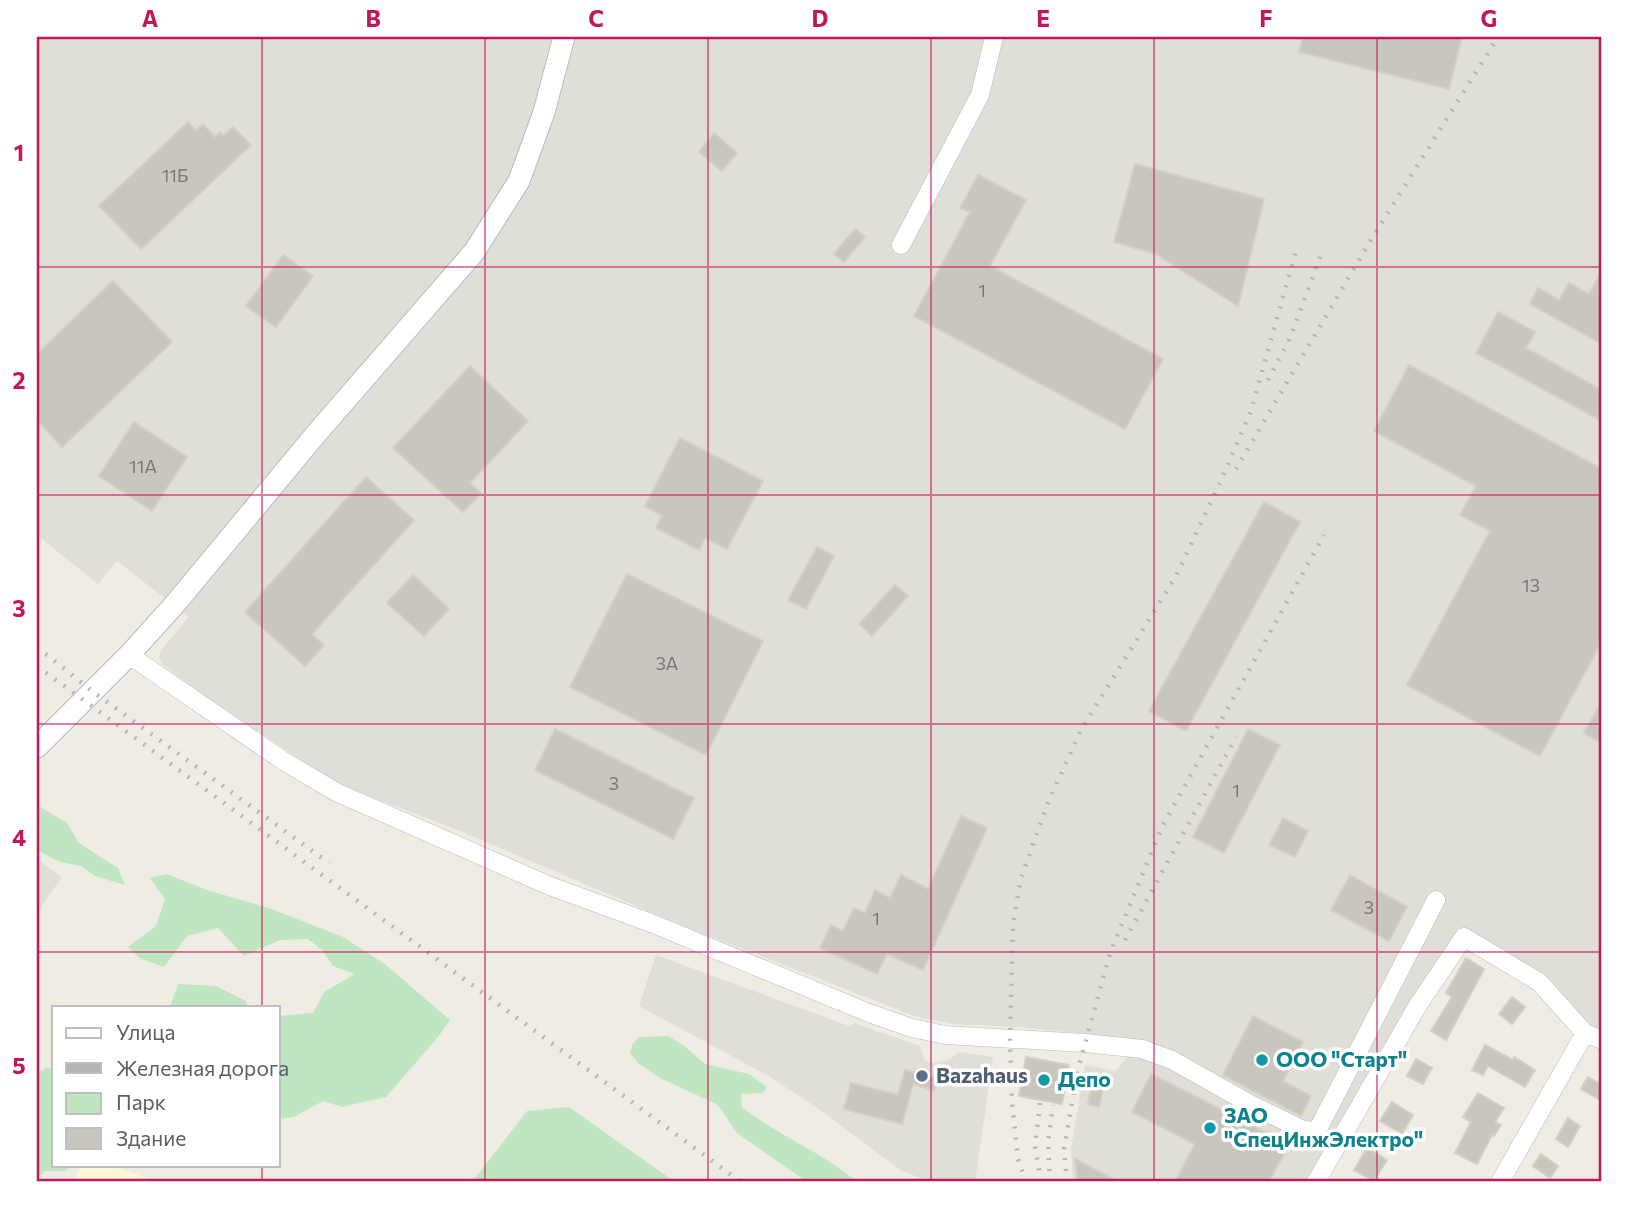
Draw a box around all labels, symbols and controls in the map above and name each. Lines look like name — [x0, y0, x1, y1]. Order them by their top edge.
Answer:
text: A — [142, 4, 159, 32]
text: B — [365, 4, 381, 32]
text: C — [588, 4, 604, 32]
text: D — [812, 4, 829, 32]
text: E — [1036, 4, 1050, 32]
text: F — [1259, 4, 1273, 32]
text: G — [1481, 4, 1497, 32]
text: 1 — [14, 138, 24, 166]
house number: 11Б — [162, 164, 188, 186]
house number: 1 — [978, 279, 986, 301]
text: 2 — [12, 366, 26, 394]
house number: 11А — [129, 455, 157, 477]
house number: 13 — [1522, 574, 1540, 596]
text: 3 — [12, 594, 26, 622]
house number: 3А — [656, 652, 678, 674]
house number: 3 — [609, 772, 619, 794]
house number: 1 — [1232, 779, 1240, 801]
text: 4 — [12, 823, 26, 851]
house number: 3 — [1364, 896, 1374, 918]
house number: 1 — [872, 907, 880, 929]
legend — [52, 1006, 280, 1166]
text: Улица — [116, 1019, 175, 1044]
place label: ООО "Старт" — [1276, 1046, 1407, 1071]
text: 5 — [12, 1051, 26, 1079]
marker: ООО "Старт" — [1254, 1052, 1270, 1068]
text: Железная дорога — [116, 1055, 289, 1080]
place label: Bazahaus — [936, 1062, 1028, 1087]
place label: Депо — [1058, 1066, 1111, 1091]
marker: Bazahaus — [914, 1068, 930, 1084]
marker: Депо — [1036, 1072, 1052, 1088]
text: Парк — [116, 1089, 166, 1114]
place label: ЗАО "СпецИнжЭлектро" — [1224, 1102, 1423, 1151]
marker: ЗАО "СпецИнжЭлектро" — [1202, 1120, 1218, 1136]
text: Здание — [116, 1125, 186, 1150]

